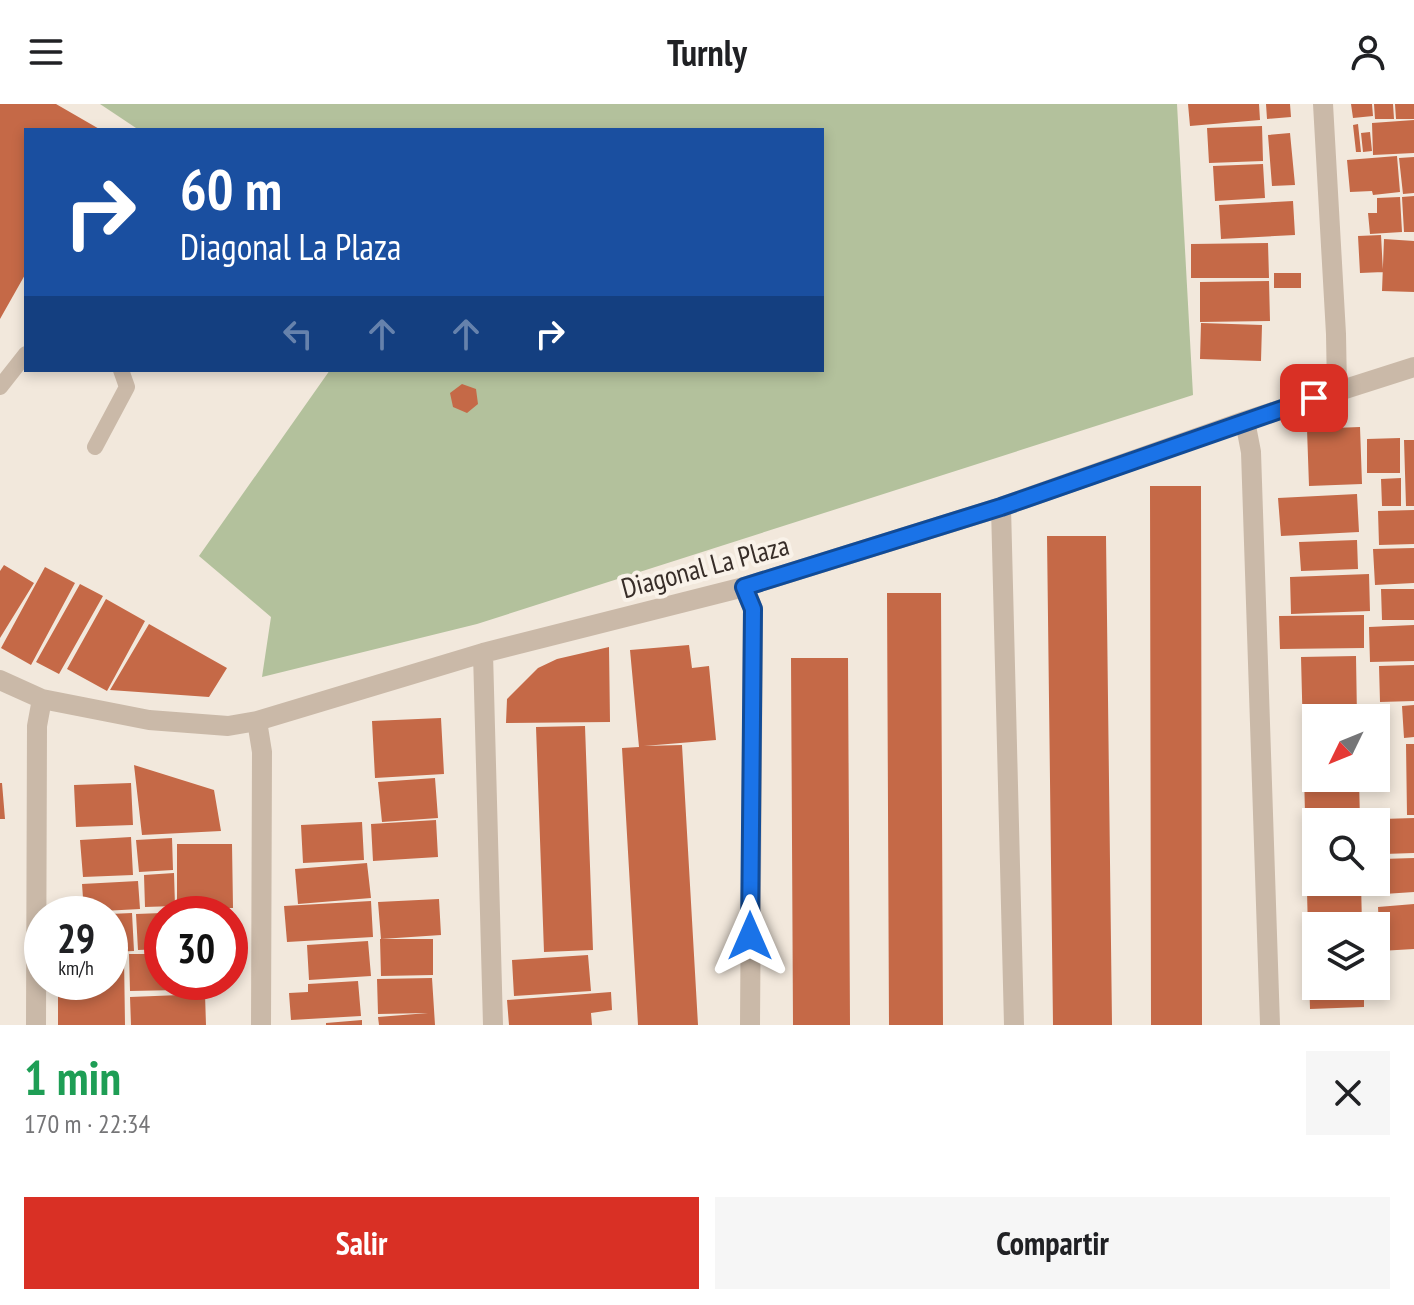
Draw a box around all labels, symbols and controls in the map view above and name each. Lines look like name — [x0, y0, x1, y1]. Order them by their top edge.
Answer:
text: Turnly — [667, 29, 747, 76]
icon: menu — [24, 30, 68, 74]
icon: person — [1346, 30, 1390, 74]
text: 60 m — [180, 153, 282, 225]
icon: right — [48, 160, 152, 264]
text: Diagonal La Plaza — [180, 223, 401, 270]
icon: left — [276, 312, 320, 356]
icon: ahead — [360, 312, 404, 356]
icon: ahead — [444, 312, 488, 356]
icon: right — [528, 312, 572, 356]
pin — [1280, 364, 1348, 432]
icon: arrive — [1292, 376, 1336, 420]
street label: Diagonal La Plaza — [617, 526, 793, 606]
north arrow — [1302, 704, 1390, 792]
map controls — [1302, 704, 1390, 1000]
button: search — [1302, 808, 1390, 896]
position arrow — [708, 894, 792, 978]
speed limit sign: 30 — [144, 896, 248, 1000]
text: 29 — [57, 912, 95, 964]
button: layers — [1302, 912, 1390, 1000]
text: km/h — [58, 955, 94, 981]
text: 1 min — [24, 1046, 121, 1108]
button: close — [1306, 1051, 1390, 1135]
text: 170 m · 22:34 — [24, 1107, 150, 1140]
button: Salir — [24, 1197, 699, 1289]
button: Compartir — [715, 1197, 1390, 1289]

